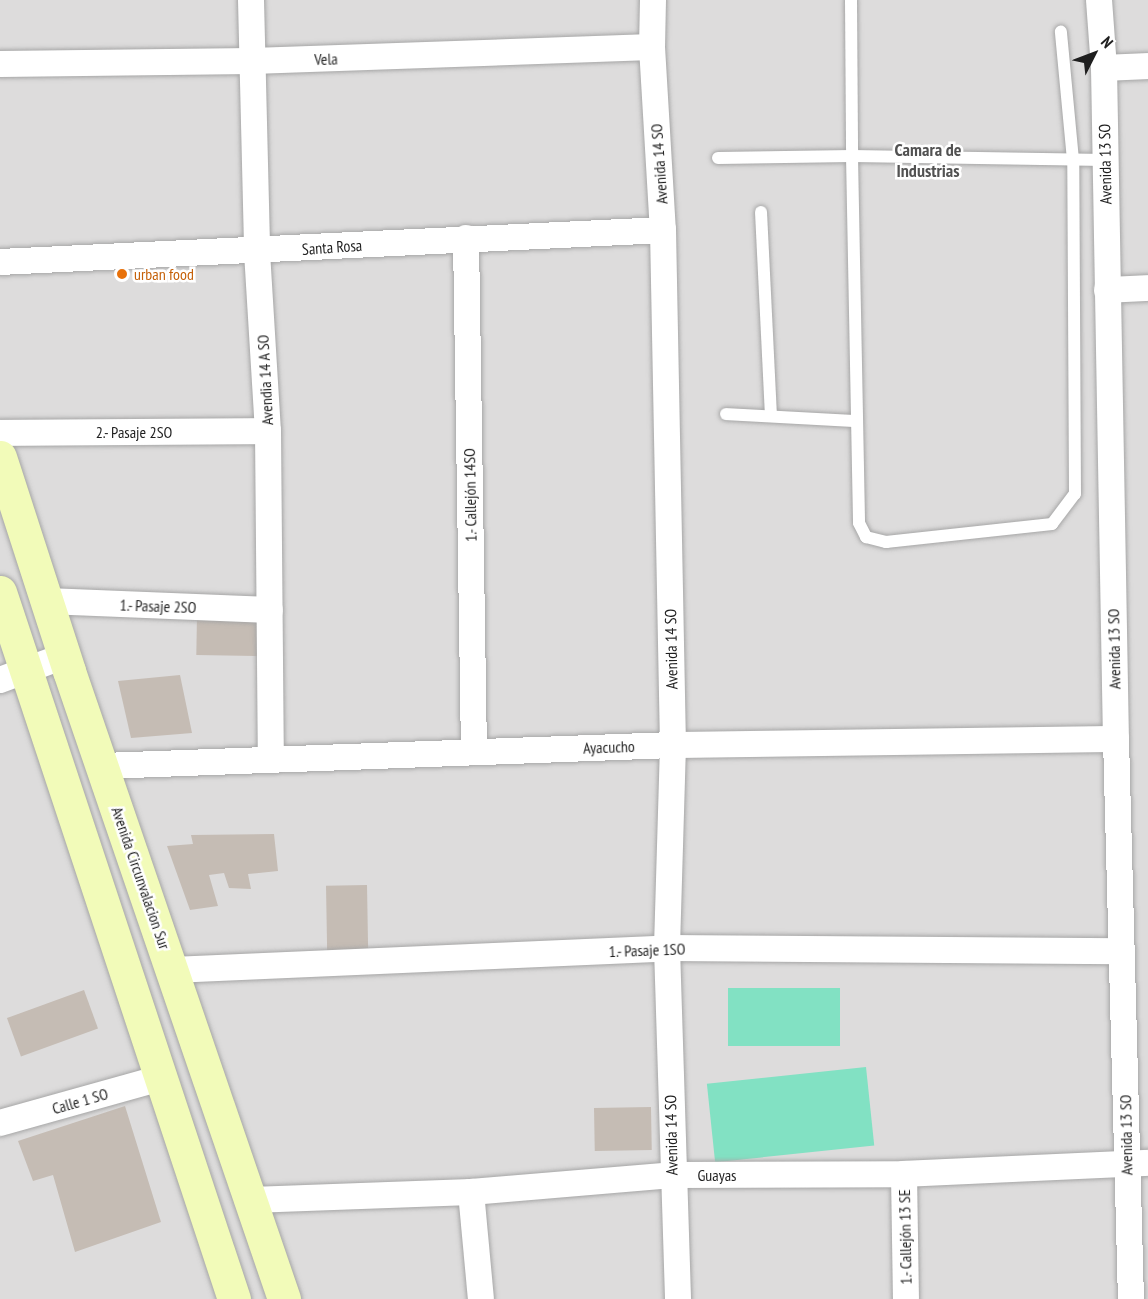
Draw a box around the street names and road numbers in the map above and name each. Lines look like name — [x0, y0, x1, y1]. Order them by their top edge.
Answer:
street label: Vela — [314, 49, 338, 69]
street label: Avenida 14 SO — [647, 123, 671, 205]
street label: Avenida 13 SO — [1095, 124, 1115, 204]
street label: Santa Rosa — [301, 235, 363, 259]
street label: Avendia 14 A SO — [253, 334, 277, 426]
street label: 2.- Pasaje 2SO — [95, 422, 173, 442]
street label: 1.- Callejón 14SO — [460, 447, 480, 543]
street label: 1.- Pasaje 2SO — [119, 595, 197, 617]
street label: Avenida 14 SO — [661, 609, 681, 689]
street label: Avenida 13 SO — [1104, 609, 1124, 689]
street label: Ayacucho — [583, 737, 635, 757]
street label: Avenida Circunvalacion Sur — [108, 804, 174, 952]
street label: 1.- Pasaje 1SO — [608, 939, 686, 961]
street label: Calle 1 SO — [50, 1084, 110, 1118]
street label: Avenida 14 SO — [661, 1095, 681, 1175]
street label: Avenida 13 SO — [1116, 1095, 1136, 1175]
street label: Guayas — [697, 1165, 737, 1185]
street label: 1.- Callejón 13 SE — [895, 1189, 915, 1285]

